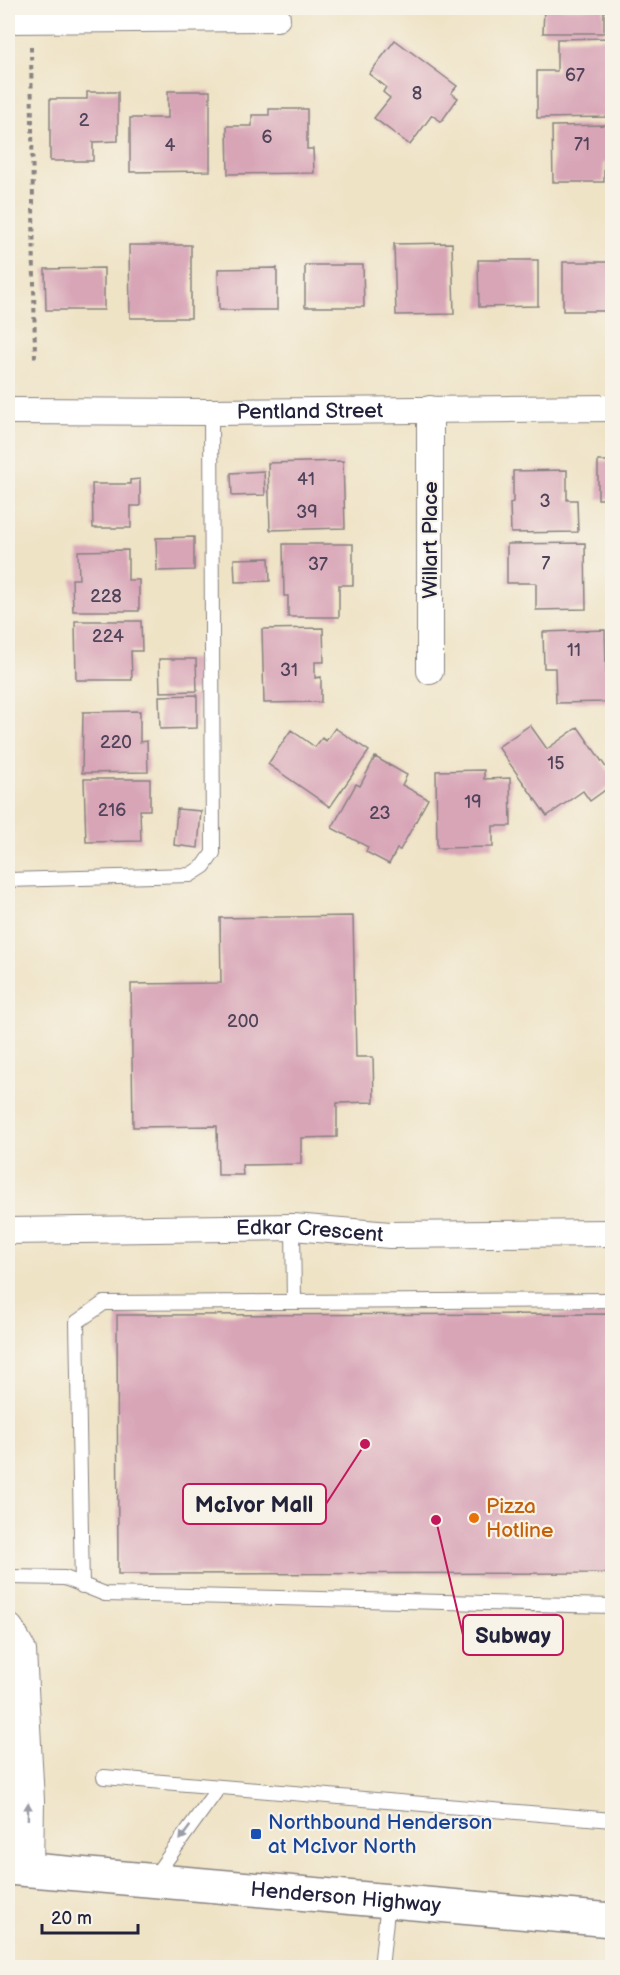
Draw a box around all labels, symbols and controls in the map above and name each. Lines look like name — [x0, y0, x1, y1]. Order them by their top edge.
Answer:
house number: 67 — [565, 65, 585, 86]
house number: 8 — [412, 83, 422, 104]
house number: 2 — [79, 110, 90, 131]
house number: 6 — [262, 127, 273, 148]
house number: 71 — [574, 134, 590, 155]
house number: 4 — [165, 135, 176, 156]
street label: Pentland Street — [237, 398, 384, 425]
house number: 41 — [297, 469, 315, 490]
street label: Willart Place — [418, 481, 443, 599]
house number: 3 — [539, 491, 551, 512]
house number: 39 — [296, 502, 318, 523]
house number: 7 — [542, 553, 551, 574]
house number: 37 — [308, 554, 328, 575]
house number: 228 — [90, 586, 122, 607]
house number: 224 — [92, 626, 124, 647]
house number: 11 — [567, 640, 581, 661]
house number: 31 — [280, 660, 298, 681]
house number: 220 — [100, 732, 132, 753]
house number: 15 — [547, 753, 565, 774]
house number: 19 — [464, 792, 482, 813]
house number: 216 — [98, 800, 126, 821]
house number: 23 — [369, 803, 391, 824]
house number: 200 — [227, 1011, 259, 1032]
street label: Edkar Crescent — [236, 1215, 385, 1247]
callout: McIvor Mall — [183, 1484, 326, 1524]
text: McIvor Mall — [195, 1492, 313, 1519]
place label: Pizza Hotline — [486, 1494, 553, 1543]
marker: Pizza Hotline — [467, 1511, 481, 1525]
callout: Subway — [463, 1615, 563, 1655]
text: Subway — [475, 1623, 551, 1650]
one-way arrow — [23, 1802, 33, 1821]
place label: Northbound Henderson at McIvor North — [268, 1810, 492, 1859]
one-way arrow — [180, 1826, 192, 1841]
marker: Northbound Henderson at McIvor North — [249, 1827, 263, 1841]
street label: Henderson Highway — [250, 1877, 442, 1918]
scale bar — [42, 1897, 138, 1935]
text: 20 m — [51, 1908, 92, 1929]

